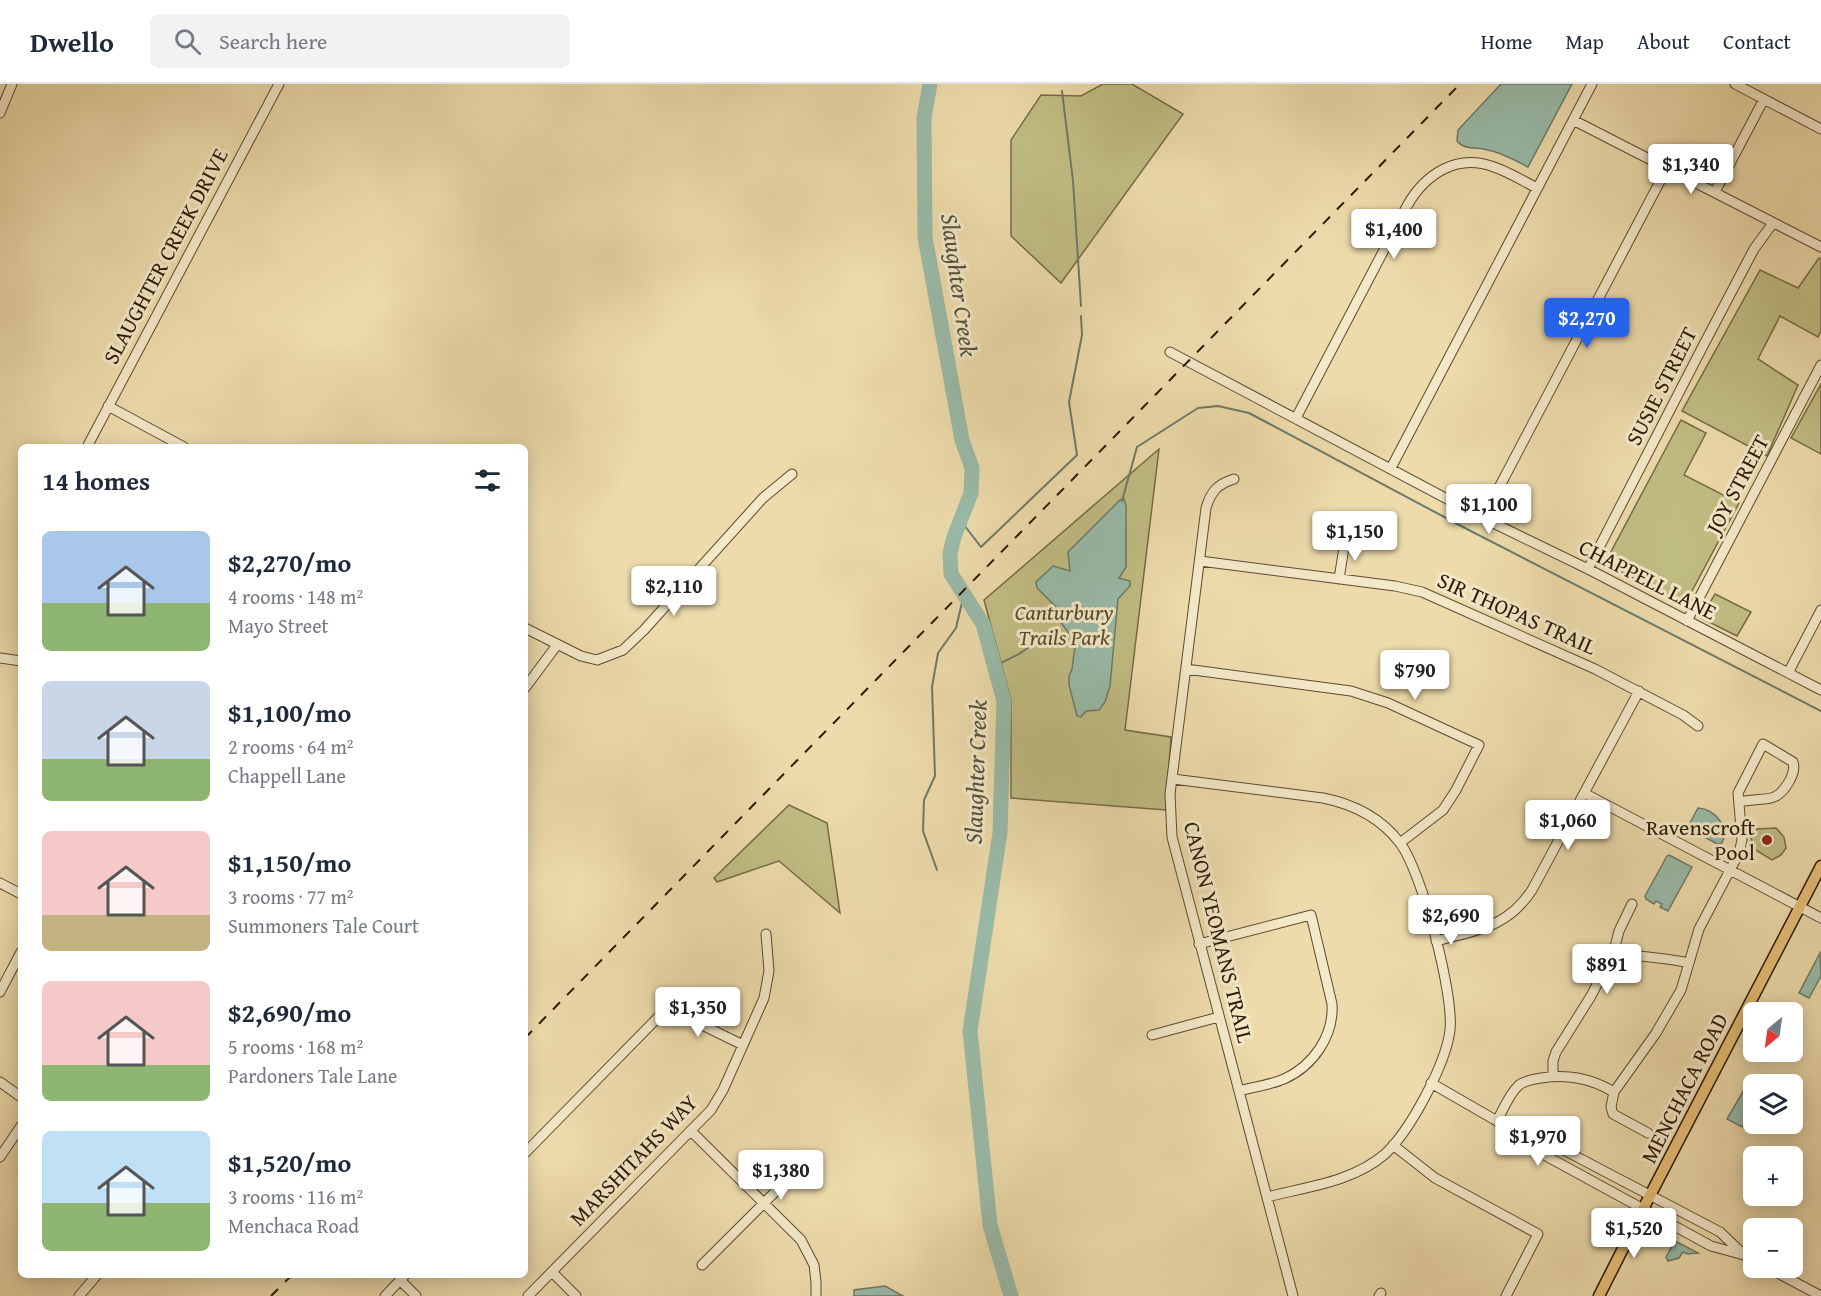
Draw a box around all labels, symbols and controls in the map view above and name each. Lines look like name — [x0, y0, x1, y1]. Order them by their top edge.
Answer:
search box — [150, 14, 570, 68]
text: Dwello — [30, 21, 114, 62]
icon: search — [171, 25, 204, 58]
text: Search here — [219, 25, 327, 57]
text: Home — [1481, 26, 1532, 57]
text: Map — [1565, 26, 1604, 57]
text: About — [1637, 26, 1690, 57]
text: Contact — [1723, 26, 1791, 57]
street label: SLAUGHTER CREEK DRIVE — [95, 143, 235, 369]
pin: $1,340 — [1642, 144, 1740, 195]
text: $1,340 — [1662, 149, 1720, 178]
pin: $1,400 — [1345, 209, 1443, 260]
water label: Slaughter Creek — [932, 211, 987, 359]
text: $1,400 — [1365, 214, 1423, 243]
pin: $2,270 — [1538, 298, 1636, 349]
text: $2,270 — [1558, 303, 1616, 332]
street label: SUSIE STREET — [1617, 321, 1705, 451]
street label: JOY STREET — [1696, 429, 1776, 542]
text: 14 homes — [42, 461, 150, 500]
icon: filters — [471, 464, 504, 497]
pin: $1,100 — [1440, 484, 1538, 535]
text: $1,100 — [1460, 489, 1518, 518]
pin: $1,150 — [1306, 511, 1404, 562]
text: $1,150 — [1326, 516, 1384, 545]
street label: CHAPPELL LANE — [1574, 531, 1722, 627]
text: $2,270/mo — [228, 543, 351, 582]
icon: home — [90, 555, 162, 627]
street label: SIR THOPAS TRAIL — [1433, 564, 1602, 662]
pin: $2,110 — [625, 566, 723, 617]
text: $2,110 — [645, 571, 703, 600]
text: 4 rooms · 148 m² — [228, 582, 363, 611]
park label: Canturbury Trails Park — [1015, 596, 1113, 653]
text: Mayo Street — [228, 611, 329, 640]
pin: $790 — [1379, 650, 1451, 701]
text: $790 — [1394, 655, 1436, 684]
text: $1,100/mo — [228, 693, 351, 732]
water label: Slaughter Creek — [955, 699, 996, 845]
icon: home — [90, 705, 162, 777]
text: 2 rooms · 64 m² — [228, 732, 354, 761]
text: Chappell Lane — [228, 761, 346, 790]
pin: $1,060 — [1519, 800, 1617, 851]
text: $1,060 — [1539, 805, 1597, 834]
place label: Ravenscroft Pool — [1646, 811, 1755, 868]
street label: CANON YEOMANS TRAIL — [1176, 818, 1262, 1046]
marker: Ravenscroft Pool — [1760, 833, 1774, 847]
text: $1,150/mo — [228, 843, 351, 882]
icon: home — [90, 855, 162, 927]
text: 3 rooms · 77 m² — [228, 882, 354, 911]
pin: $2,690 — [1402, 895, 1500, 946]
text: $2,690 — [1422, 900, 1480, 929]
text: Summoners Tale Court — [228, 911, 419, 940]
pin: $891 — [1571, 944, 1643, 995]
text: $891 — [1586, 949, 1628, 978]
pin: $1,350 — [649, 987, 747, 1038]
text: $1,350 — [669, 992, 727, 1021]
text: $2,690/mo — [228, 993, 351, 1032]
north arrow — [1743, 1002, 1803, 1062]
map controls — [1743, 1002, 1803, 1278]
icon: home — [90, 1005, 162, 1077]
street label: MENCHACA ROAD — [1632, 1007, 1736, 1169]
text: 5 rooms · 168 m² — [228, 1032, 363, 1061]
text: Pardoners Tale Lane — [228, 1061, 397, 1090]
button: layers — [1743, 1074, 1803, 1134]
street label: MARSHITAHS WAY — [562, 1087, 704, 1233]
pin: $1,970 — [1489, 1116, 1587, 1167]
text: $1,970 — [1509, 1121, 1567, 1150]
text: $1,520/mo — [228, 1143, 351, 1182]
button: + — [1743, 1146, 1803, 1206]
pin: $1,380 — [732, 1150, 830, 1201]
icon: home — [90, 1155, 162, 1227]
text: $1,380 — [752, 1155, 810, 1184]
text: 3 rooms · 116 m² — [228, 1182, 363, 1211]
pin: $1,520 — [1585, 1208, 1683, 1259]
text: Menchaca Road — [228, 1211, 359, 1240]
text: $1,520 — [1605, 1213, 1663, 1242]
button: − — [1743, 1218, 1803, 1278]

